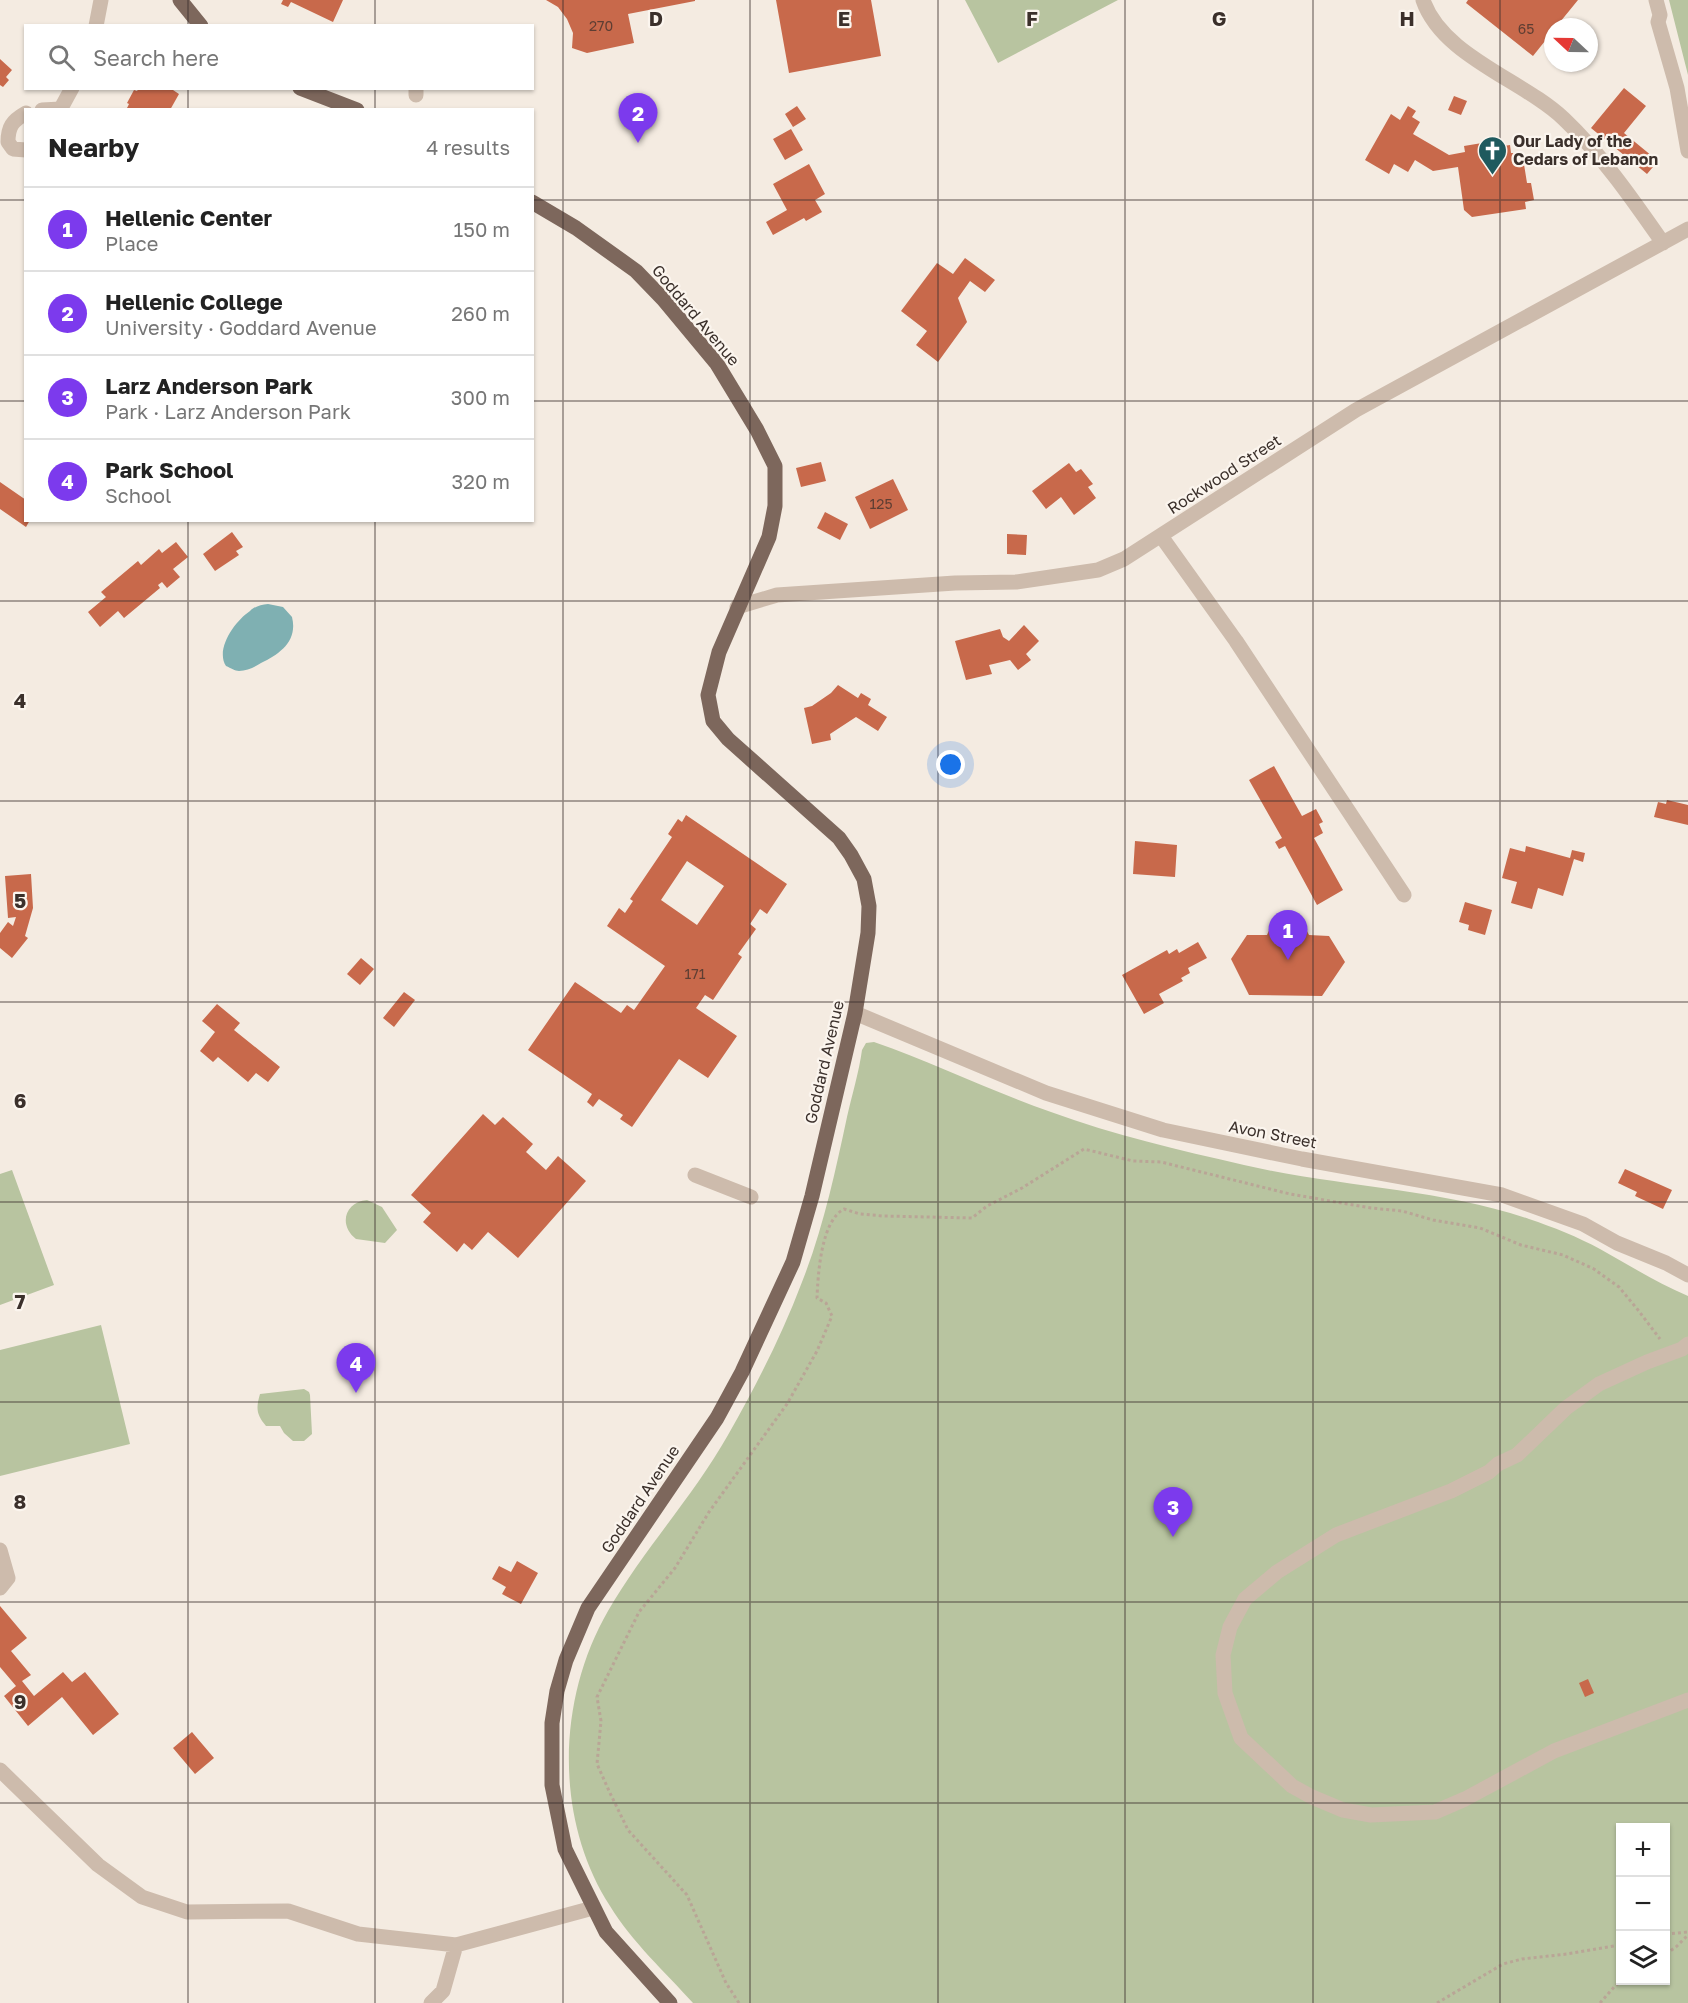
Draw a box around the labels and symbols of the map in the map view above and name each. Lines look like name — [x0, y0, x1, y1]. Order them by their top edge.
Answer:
text: D — [649, 6, 663, 30]
text: E — [838, 6, 850, 30]
text: F — [1026, 6, 1038, 30]
text: G — [1212, 6, 1226, 30]
text: H — [1399, 6, 1415, 30]
house number: 270 — [589, 17, 613, 34]
north arrow — [1544, 18, 1598, 72]
house number: 65 — [1518, 20, 1534, 37]
pin: 2 — [618, 94, 658, 143]
place label: Our Lady of the Cedars of Lebanon — [1513, 131, 1658, 169]
church icon: Our Lady of the Cedars of Lebanon — [1476, 134, 1508, 176]
street label: Goddard Avenue — [648, 260, 744, 370]
street label: Rockwood Street — [1163, 430, 1285, 518]
house number: 125 — [869, 495, 893, 512]
text: 4 — [14, 688, 26, 712]
your location — [936, 750, 965, 779]
text: 5 — [14, 888, 26, 912]
pin: 1 — [1268, 910, 1308, 960]
house number: 171 — [685, 965, 706, 982]
street label: Goddard Avenue — [800, 998, 848, 1126]
text: 6 — [14, 1088, 26, 1112]
street label: Avon Street — [1227, 1116, 1319, 1152]
text: 7 — [15, 1289, 26, 1313]
pin: 4 — [336, 1344, 376, 1393]
street label: Goddard Avenue — [596, 1441, 684, 1557]
pin: 3 — [1154, 1488, 1192, 1537]
text: 8 — [14, 1489, 26, 1513]
text: 9 — [14, 1689, 26, 1713]

